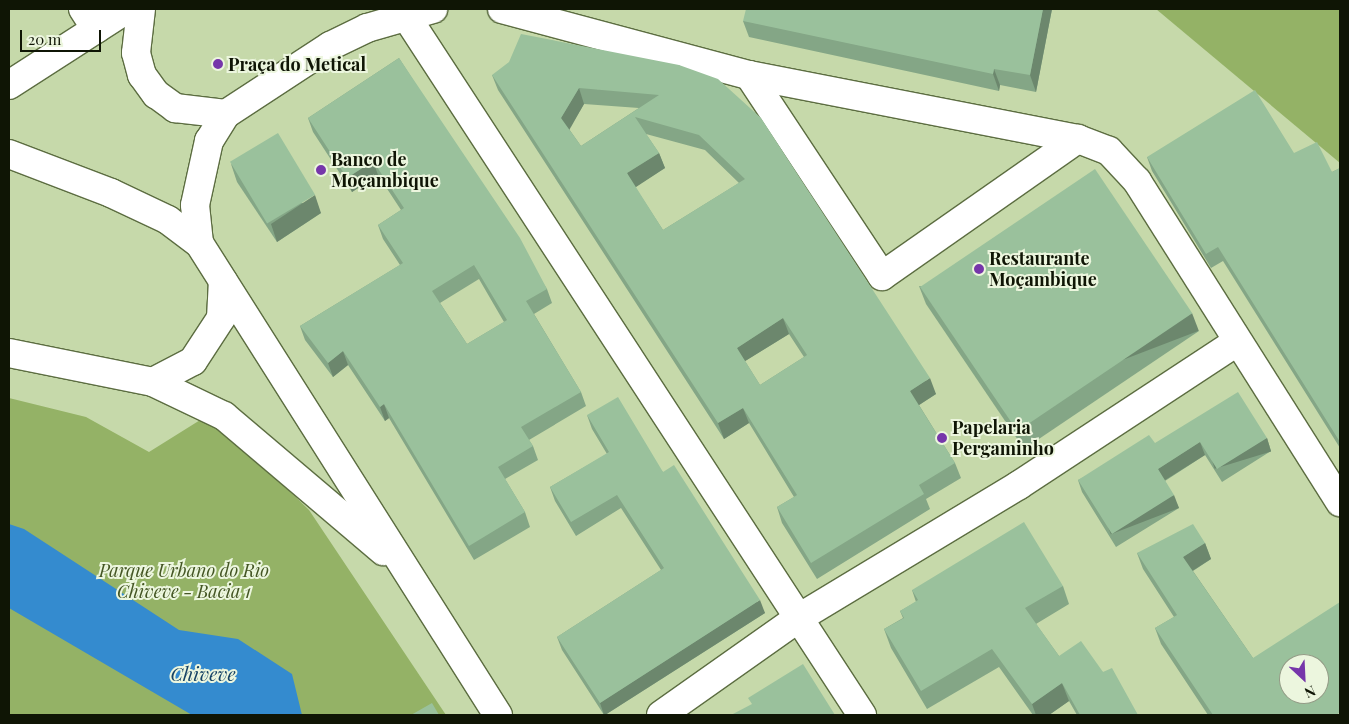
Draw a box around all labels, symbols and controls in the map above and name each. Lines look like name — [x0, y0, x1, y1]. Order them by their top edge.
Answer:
scale bar — [22, 20, 104, 52]
text: 20 m — [28, 29, 61, 49]
place label: Praça do Metical — [228, 53, 366, 75]
marker: Praça do Metical — [212, 58, 224, 70]
place label: Banco de Moçambique — [331, 149, 439, 192]
marker: Banco de Moçambique — [315, 164, 327, 176]
place label: Restaurante Moçambique — [989, 248, 1097, 290]
marker: Restaurante Moçambique — [973, 263, 985, 275]
place label: Papelaria Pergaminho — [952, 417, 1054, 459]
marker: Papelaria Pergaminho — [936, 432, 948, 444]
park label: Parque Urbano do Rio Chiveve - Bacia 1 — [99, 560, 269, 602]
north arrow — [1279, 654, 1329, 704]
water label: Chiveve — [170, 663, 236, 685]
text: N — [1302, 681, 1319, 703]

